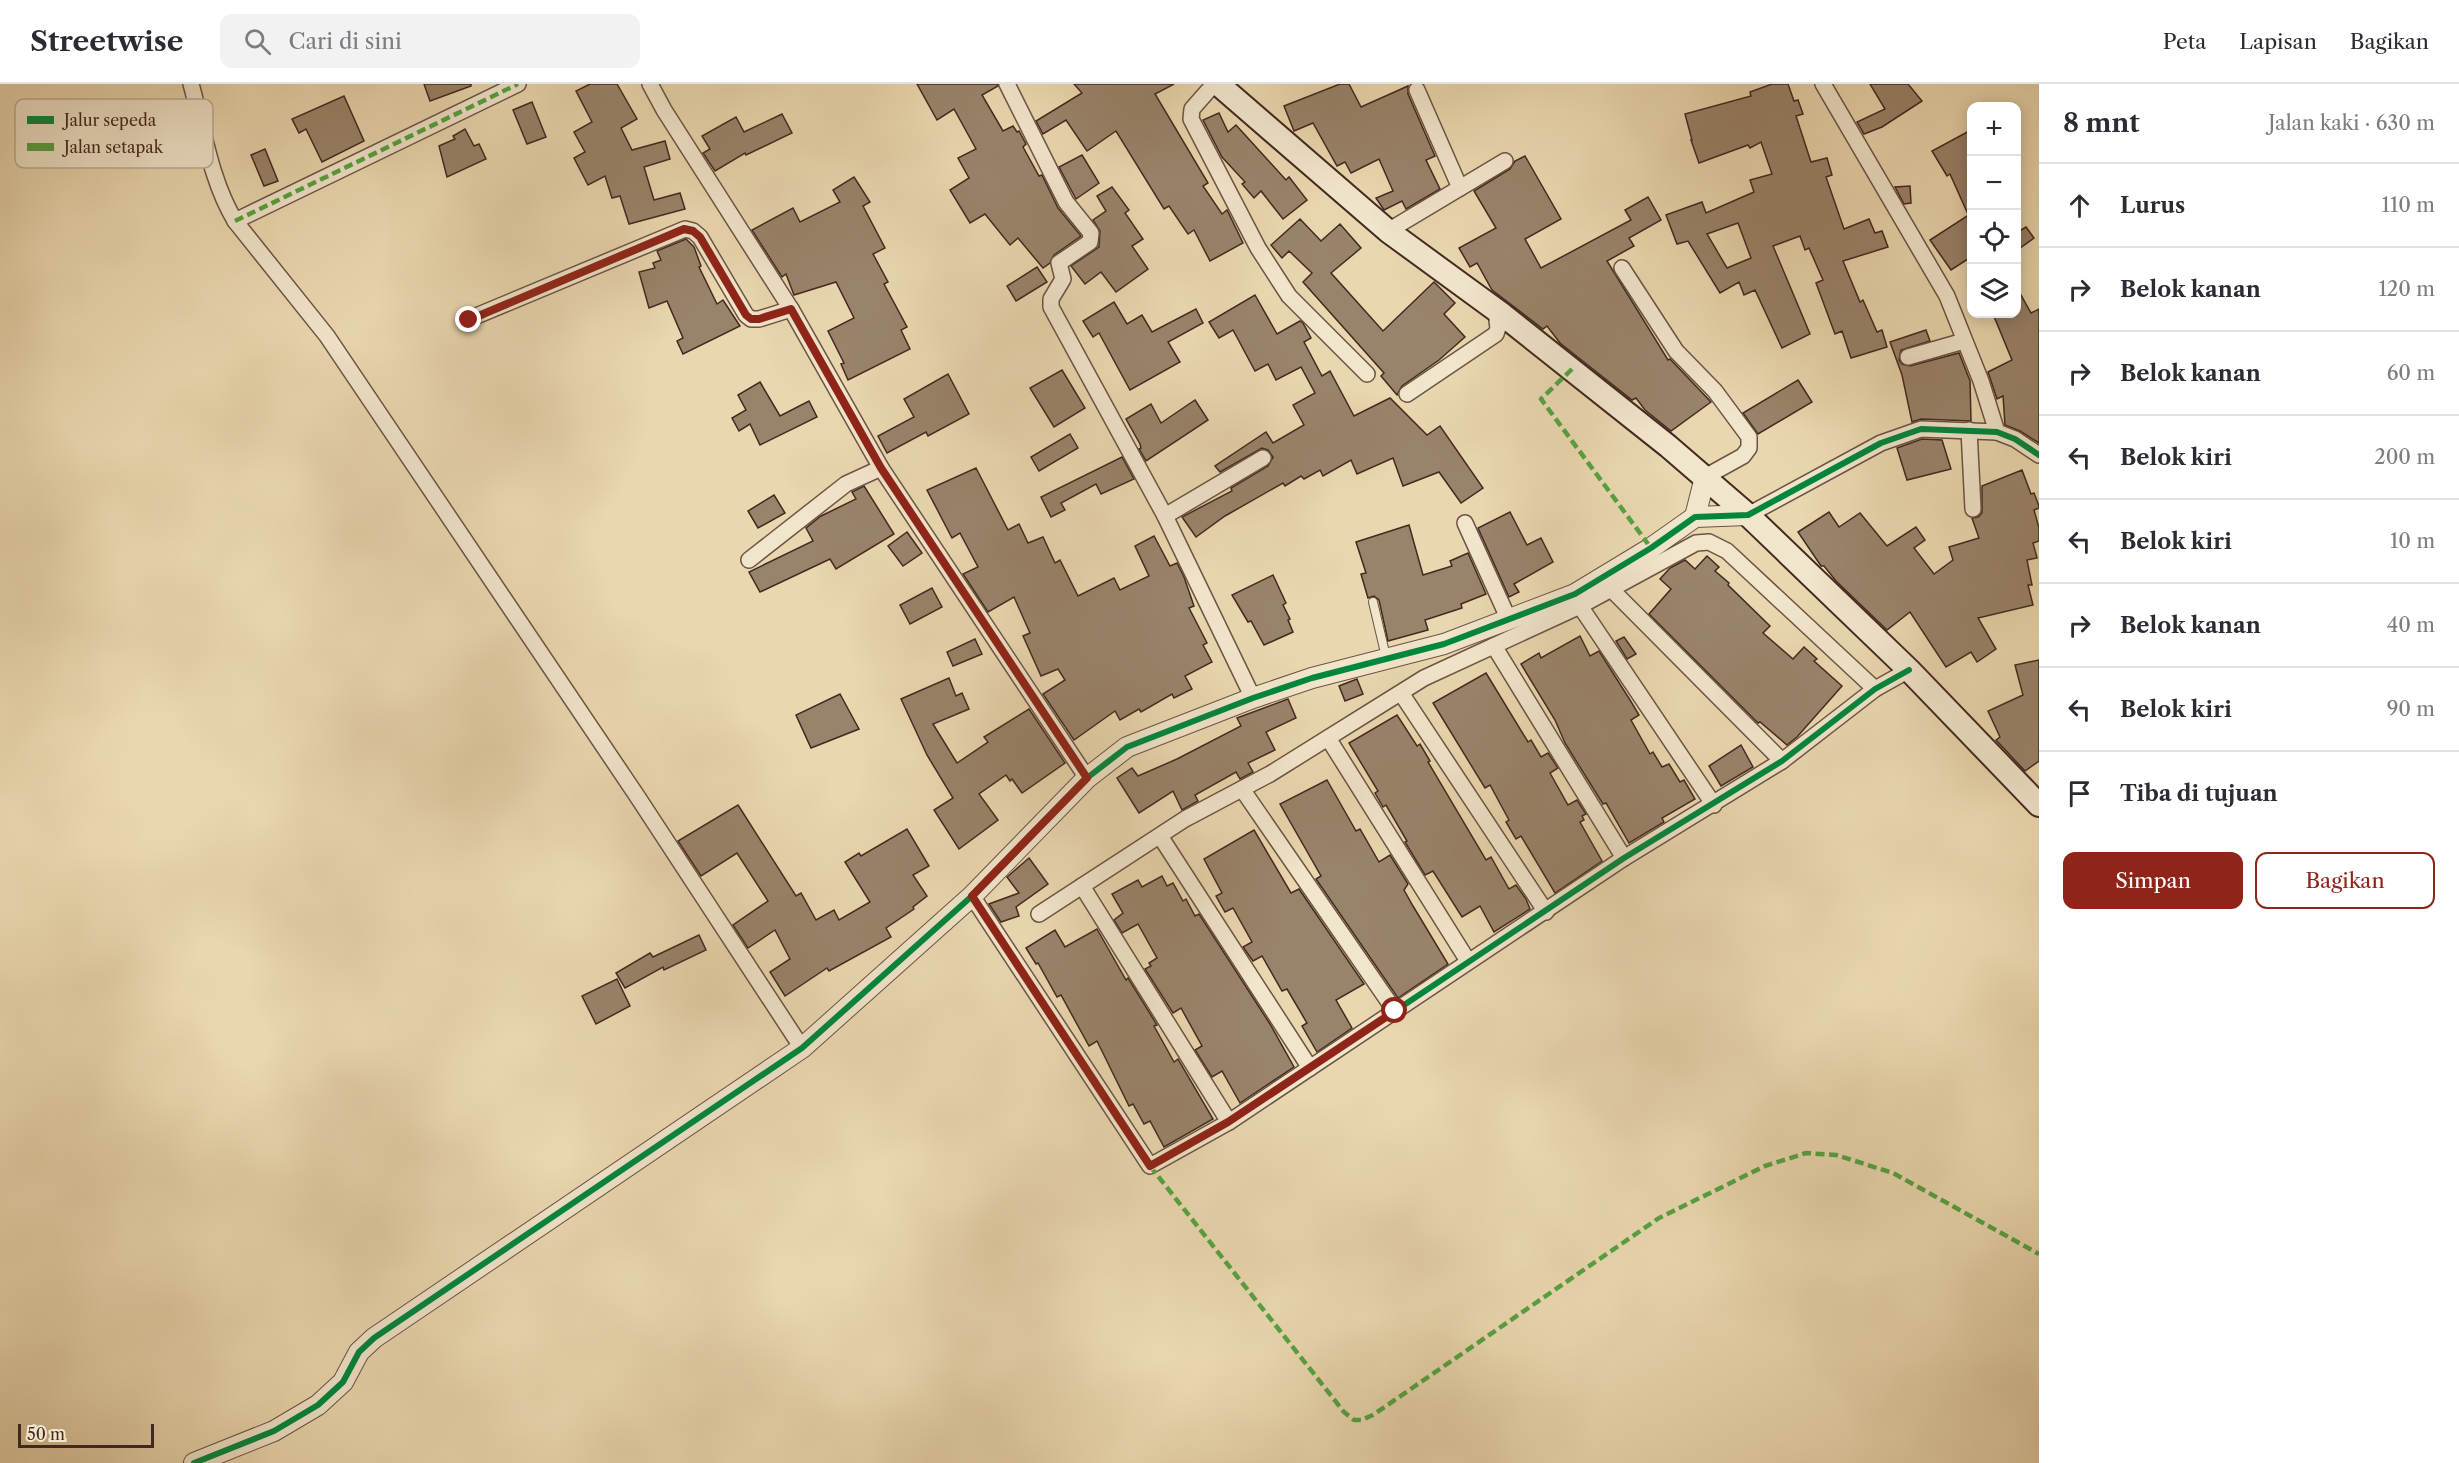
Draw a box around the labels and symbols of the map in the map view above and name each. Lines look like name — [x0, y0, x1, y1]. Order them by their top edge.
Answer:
legend — [15, 99, 213, 168]
text: Jalur sepeda — [61, 110, 157, 130]
text: Jalan setapak — [61, 137, 164, 157]
route end — [455, 306, 481, 332]
route start — [1381, 997, 1407, 1023]
scale bar — [18, 1421, 154, 1448]

